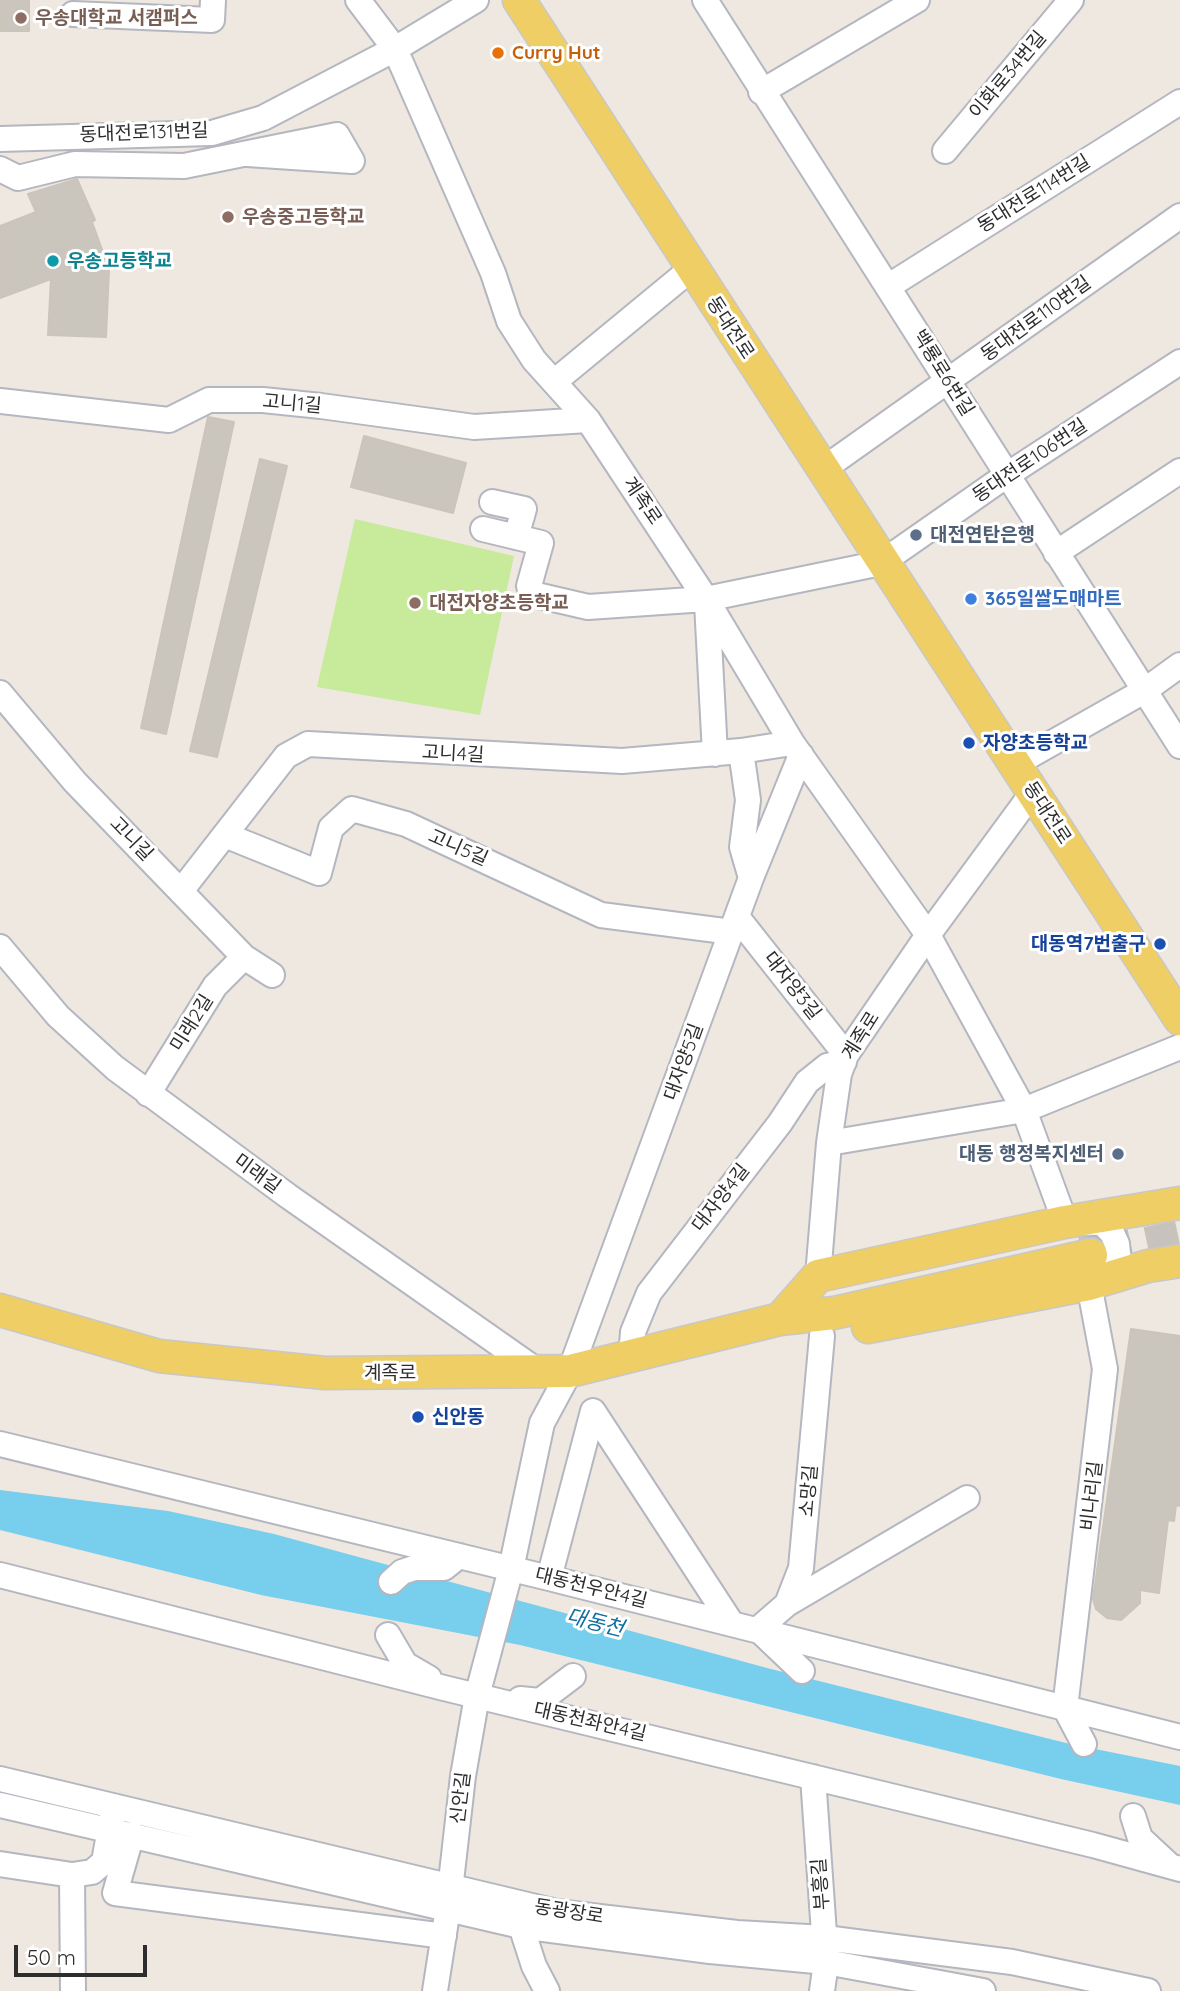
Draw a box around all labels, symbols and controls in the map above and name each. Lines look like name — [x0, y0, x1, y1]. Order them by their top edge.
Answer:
place label: 우송대학교 서캠퍼스 — [35, 7, 198, 29]
marker: 우송대학교 서캠퍼스 — [13, 10, 29, 26]
street label: 이화로34번길 — [965, 27, 1051, 123]
place label: Curry Hut — [512, 42, 601, 64]
marker: Curry Hut — [490, 45, 506, 61]
street label: 동대전로131번길 — [79, 119, 209, 147]
street label: 동대전로114번길 — [973, 150, 1095, 238]
place label: 우송중고등학교 — [242, 206, 364, 228]
marker: 우송중고등학교 — [220, 209, 236, 225]
place label: 우송고등학교 — [67, 250, 172, 272]
marker: 우송고등학교 — [45, 253, 61, 269]
street label: 동대전로110번길 — [977, 271, 1095, 367]
street label: 동대전로 — [701, 292, 759, 364]
street label: 백룡로6번길 — [907, 326, 979, 420]
street label: 고니1길 — [261, 390, 323, 418]
street label: 동대전로106번길 — [968, 414, 1092, 508]
street label: 계족로 — [618, 473, 666, 529]
place label: 대전연탄은행 — [930, 524, 1035, 546]
marker: 대전연탄은행 — [908, 527, 924, 543]
place label: 365일쌀도매마트 — [985, 588, 1122, 610]
marker: 365일쌀도매마트 — [963, 591, 979, 607]
place label: 대전자양초등학교 — [429, 592, 569, 614]
marker: 대전자양초등학교 — [407, 595, 423, 611]
place label: 자양초등학교 — [983, 732, 1088, 754]
marker: 자양초등학교 — [961, 735, 977, 751]
street label: 고니4길 — [421, 741, 485, 767]
street label: 동대전로 — [1018, 777, 1076, 849]
street label: 고니길 — [105, 812, 157, 866]
street label: 고니5길 — [425, 825, 491, 871]
place label: 대동역7번출구 — [1031, 933, 1146, 955]
marker: 대동역7번출구 — [1152, 936, 1168, 952]
street label: 대자양3길 — [758, 948, 826, 1024]
street label: 미래2길 — [166, 990, 218, 1056]
street label: 계족로 — [837, 1008, 885, 1064]
street label: 대자양5길 — [660, 1020, 708, 1104]
place label: 대동 행정복지센터 — [959, 1143, 1104, 1165]
marker: 대동 행정복지센터 — [1110, 1146, 1126, 1162]
street label: 미래길 — [229, 1149, 285, 1199]
street label: 대자양4길 — [687, 1159, 755, 1237]
street label: 계족로 — [364, 1362, 416, 1384]
place label: 신안동 — [432, 1406, 484, 1428]
marker: 신안동 — [410, 1409, 426, 1425]
street label: 비나리길 — [1076, 1460, 1108, 1532]
street label: 소망길 — [795, 1464, 823, 1518]
street label: 대동천우안4길 — [533, 1563, 649, 1613]
water label: 대동천 — [564, 1604, 626, 1642]
street label: 대동천좌안4길 — [531, 1698, 649, 1746]
street label: 신안길 — [446, 1771, 476, 1825]
street label: 부흥길 — [808, 1857, 834, 1911]
street label: 동광장로 — [533, 1895, 605, 1929]
scale bar — [18, 1932, 150, 1976]
text: 50 m — [27, 1944, 76, 1970]

